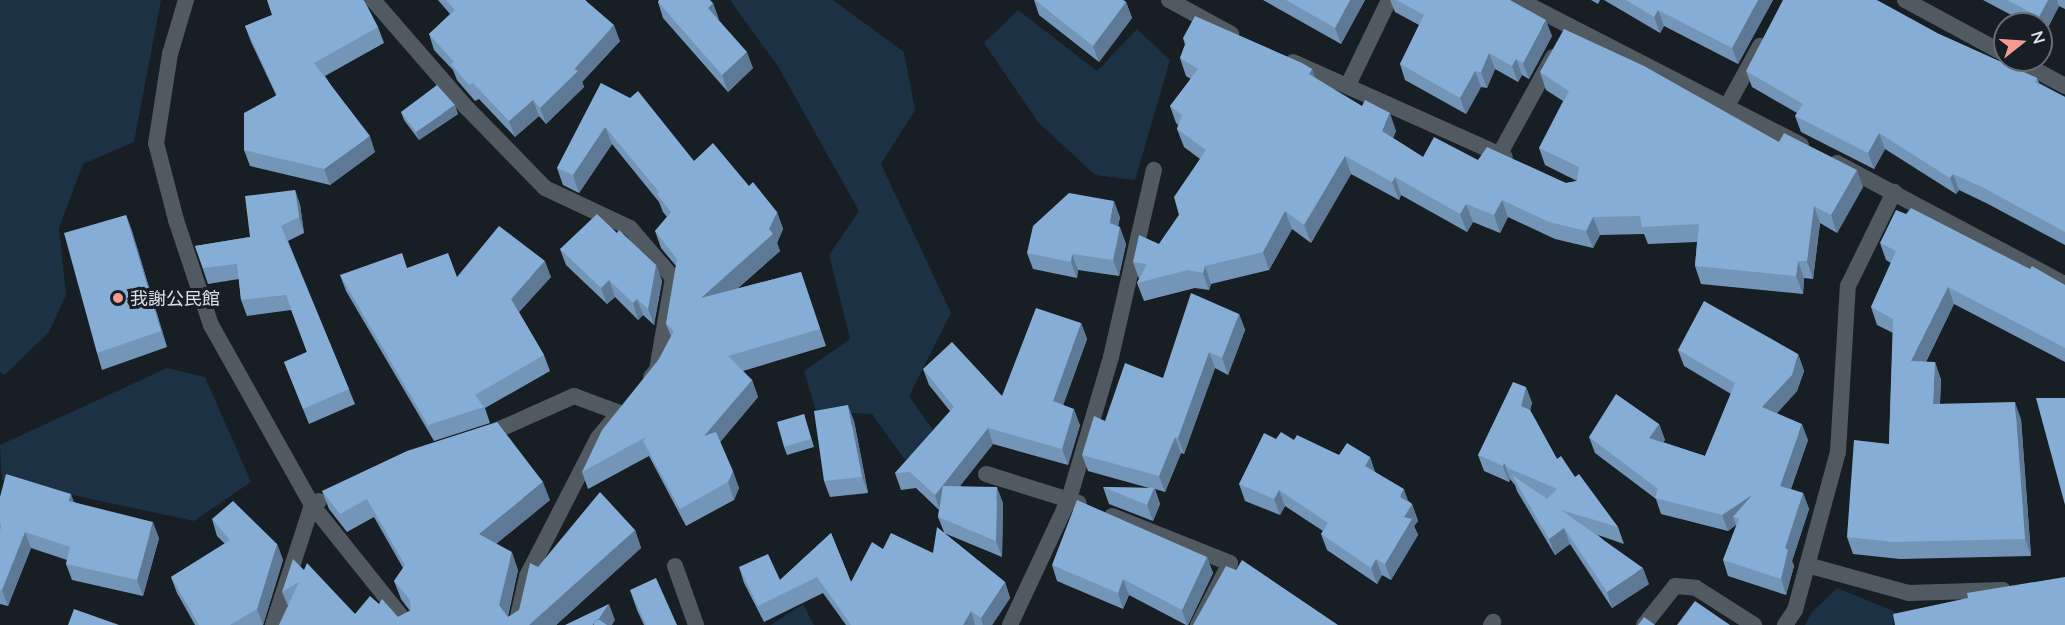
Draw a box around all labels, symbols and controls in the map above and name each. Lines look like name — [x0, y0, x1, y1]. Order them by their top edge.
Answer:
north arrow — [1993, 12, 2053, 72]
text: N — [2028, 28, 2050, 46]
place label: 我謝公民館 — [130, 287, 220, 309]
marker: 我謝公民館 — [111, 291, 125, 305]

